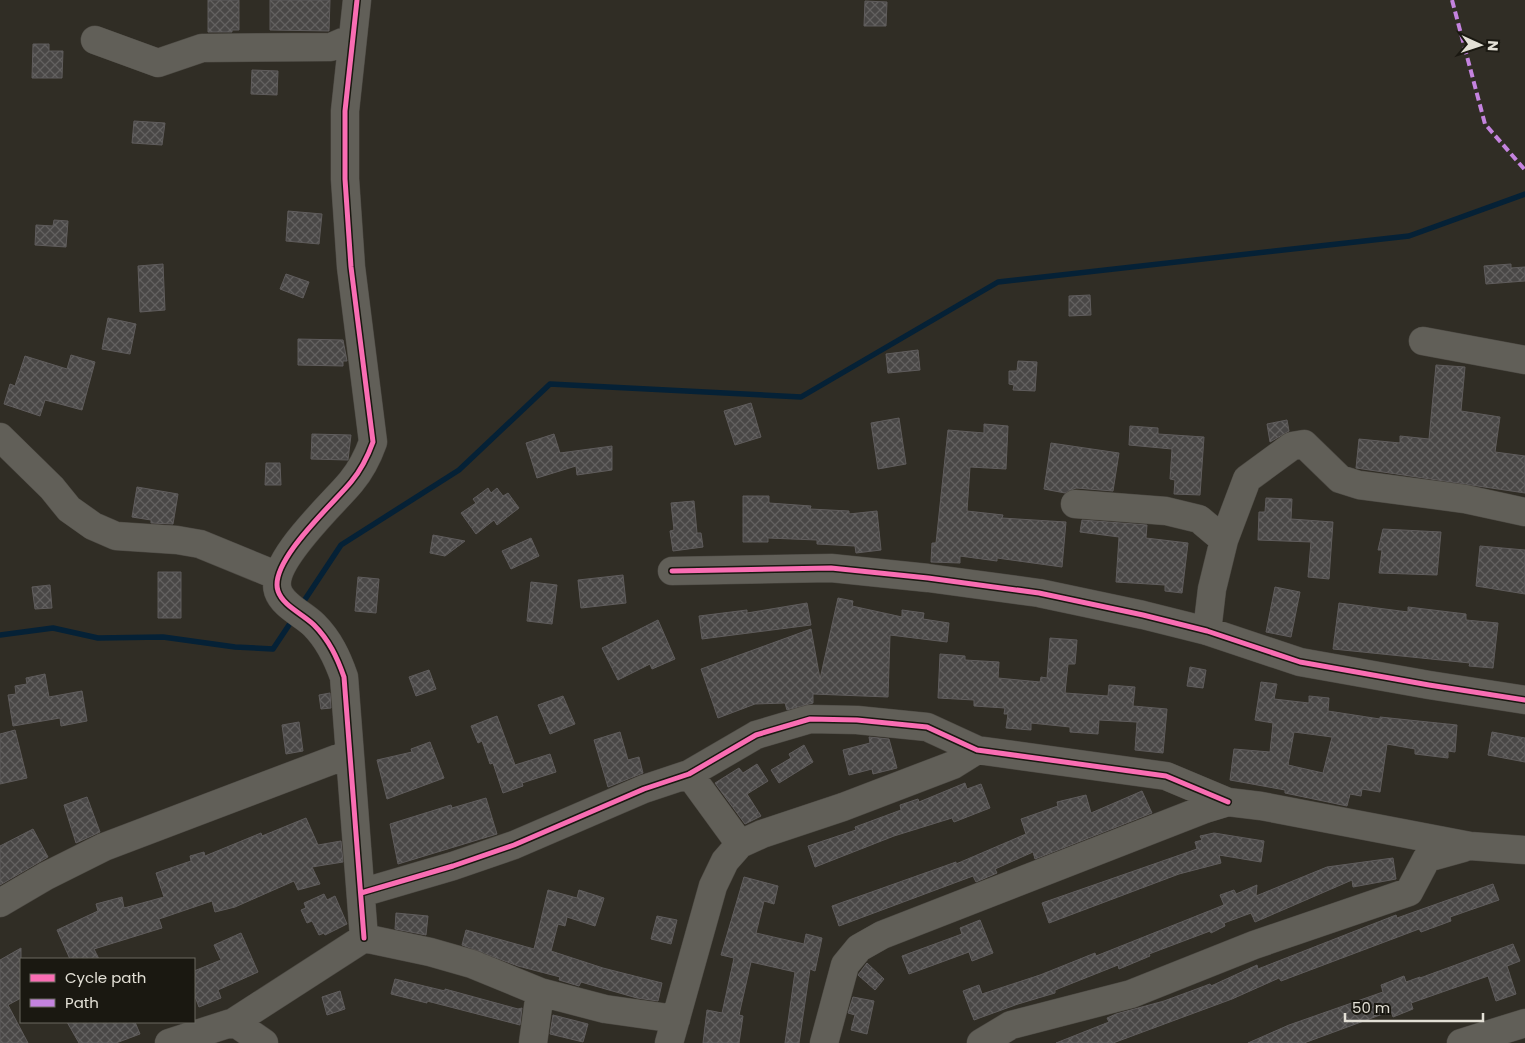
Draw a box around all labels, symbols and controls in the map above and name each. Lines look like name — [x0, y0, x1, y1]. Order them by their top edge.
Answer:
north arrow — [1455, 20, 1505, 70]
text: N — [1483, 40, 1503, 51]
legend — [20, 958, 195, 1023]
text: Cycle path — [65, 967, 146, 988]
scale bar — [1345, 990, 1482, 1022]
text: Path — [65, 992, 99, 1013]
text: 50 m — [1352, 997, 1390, 1018]

